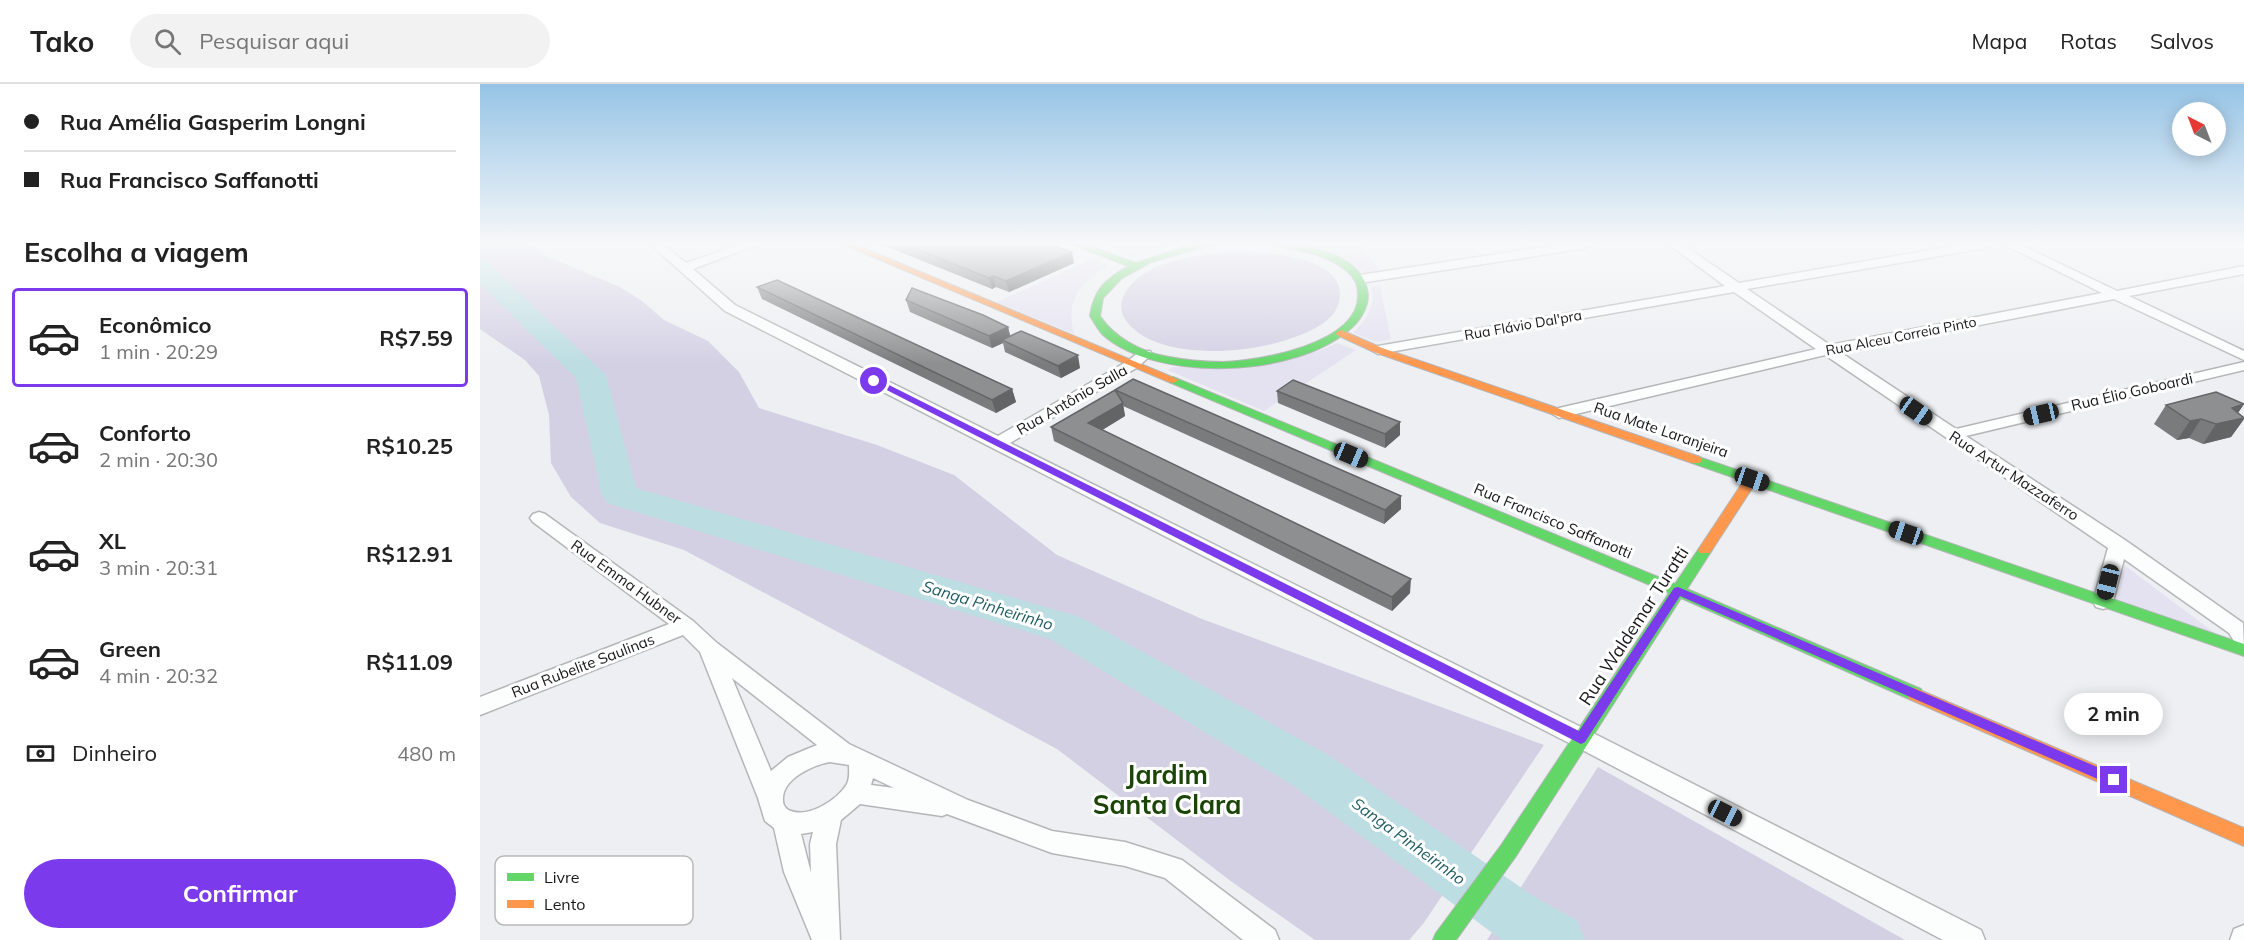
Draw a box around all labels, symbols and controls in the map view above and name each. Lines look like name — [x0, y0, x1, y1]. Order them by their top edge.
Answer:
search box — [130, 14, 550, 68]
text: Tako — [30, 24, 94, 59]
icon: search — [151, 25, 184, 58]
text: Pesquisar aqui — [199, 27, 349, 55]
text: Mapa — [1972, 28, 2027, 54]
text: Rotas — [2060, 28, 2117, 54]
text: Salvos — [2150, 28, 2214, 54]
north arrow — [2172, 102, 2226, 156]
map controls — [2172, 102, 2226, 156]
text: Rua Amélia Gasperim Longni — [60, 108, 366, 136]
text: Rua Francisco Saffanotti — [60, 166, 319, 194]
text: Escolha a viagem — [24, 235, 249, 269]
street label: Rua Flávio Dal'pra — [1463, 306, 1583, 344]
icon: car — [27, 311, 81, 365]
text: Econômico — [99, 311, 212, 339]
street label: Rua Alceu Correia Pinto — [1824, 313, 1978, 359]
text: R$7.59 — [379, 324, 453, 352]
text: 1 min · 20:29 — [99, 339, 218, 364]
street label: Rua Antônio Salla — [1013, 360, 1131, 439]
route start — [860, 367, 887, 394]
street label: Rua Élio Goboardi — [2069, 368, 2195, 415]
car — [1896, 393, 1936, 429]
street label: Rua Mate Laranjeira — [1591, 398, 1731, 461]
car — [2021, 401, 2061, 427]
icon: car — [27, 419, 81, 473]
text: Conforto — [99, 419, 191, 447]
street label: Rua Artur Mazzaferro — [1946, 427, 2083, 525]
text: R$10.25 — [366, 432, 453, 460]
car — [1331, 440, 1371, 470]
text: 2 min · 20:30 — [99, 447, 218, 472]
car — [1732, 465, 1772, 493]
street label: Rua Francisco Saffanotti — [1471, 479, 1635, 562]
car — [1886, 519, 1926, 547]
icon: car — [27, 527, 81, 581]
text: XL — [99, 527, 126, 555]
street label: Rua Emma Hubner — [567, 535, 686, 628]
text: R$12.91 — [366, 540, 453, 568]
street label: Rua Waldemar Turatti — [1574, 542, 1694, 709]
text: 3 min · 20:31 — [99, 555, 218, 580]
car — [2095, 562, 2121, 602]
water label: Sanga Pinheirinho — [920, 576, 1056, 634]
street label: Rua Rubelite Saulinas — [509, 629, 657, 702]
icon: car — [27, 635, 81, 689]
text: Green — [99, 635, 161, 663]
text: R$11.09 — [366, 648, 453, 676]
text: 4 min · 20:32 — [99, 663, 218, 688]
callout: 2 min — [2064, 693, 2164, 735]
text: 2 min — [2087, 701, 2140, 726]
icon: cash — [24, 737, 57, 770]
text: Dinheiro — [72, 739, 157, 767]
text: 480 m — [397, 741, 456, 766]
district label: Jardim Santa Clara — [1093, 758, 1241, 821]
route end — [2100, 766, 2127, 793]
water label: Sanga Pinheirinho — [1348, 793, 1470, 889]
car — [1705, 797, 1745, 829]
legend — [495, 856, 693, 925]
button: Confirmar — [24, 859, 456, 928]
text: Livre — [544, 867, 579, 887]
text: Lento — [544, 894, 585, 914]

